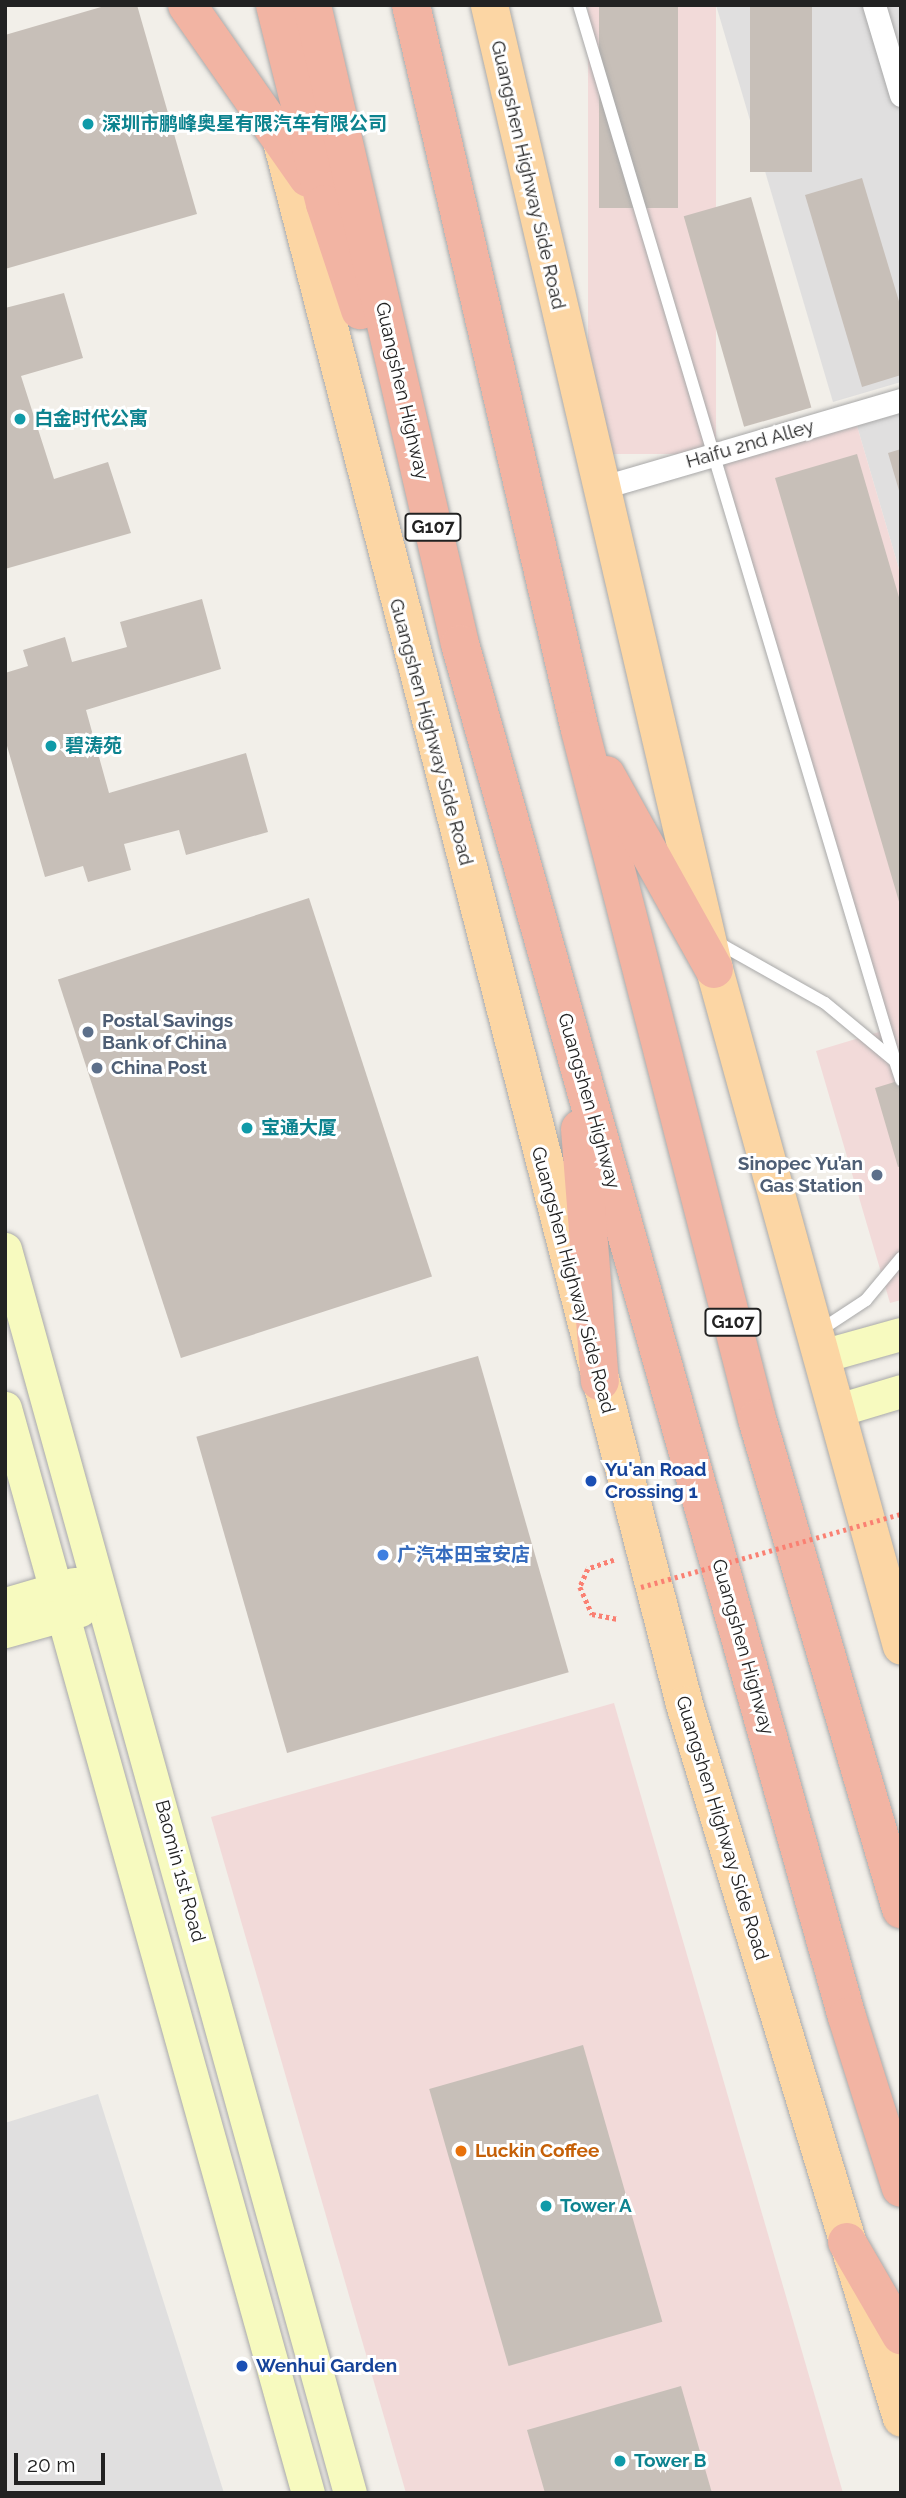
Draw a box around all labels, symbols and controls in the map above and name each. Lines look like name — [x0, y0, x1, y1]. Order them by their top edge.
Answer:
street label: Guangshen Highway Side Road — [486, 38, 570, 312]
place label: 深圳市鹏峰奥星有限汽车有限公司 — [102, 113, 387, 135]
marker: 深圳市鹏峰奥星有限汽车有限公司 — [80, 116, 96, 132]
street label: Guangshen Highway — [370, 300, 434, 482]
place label: 白金时代公寓 — [34, 408, 148, 430]
marker: 白金时代公寓 — [12, 411, 28, 427]
street label: Haifu 2nd Alley — [683, 415, 817, 473]
road number: G107 — [403, 512, 463, 542]
street label: Guangshen Highway Side Road — [384, 596, 478, 868]
place label: 碧涛苑 — [65, 735, 122, 757]
marker: 碧涛苑 — [43, 738, 59, 754]
place label: Postal Savings Bank of China — [102, 1010, 234, 1054]
street label: Guangshen Highway — [553, 1011, 625, 1191]
marker: Postal Savings Bank of China — [80, 1024, 96, 1040]
place label: China Post — [111, 1057, 207, 1079]
marker: China Post — [89, 1060, 105, 1076]
place label: 宝通大厦 — [261, 1117, 337, 1139]
marker: 宝通大厦 — [239, 1120, 255, 1136]
street label: Guangshen Highway Side Road — [526, 1144, 620, 1416]
place label: Sinopec Yu’an Gas Station — [737, 1153, 863, 1197]
marker: Sinopec Yu’an Gas Station — [869, 1167, 885, 1183]
road number: G107 — [703, 1308, 763, 1336]
place label: Yu'an Road Crossing 1 — [605, 1459, 706, 1503]
marker: Yu'an Road Crossing 1 — [583, 1473, 599, 1489]
place label: 广汽本田宝安店 — [397, 1544, 530, 1566]
marker: 广汽本田宝安店 — [375, 1547, 391, 1563]
street label: Guangshen Highway — [707, 1557, 779, 1737]
street label: Guangshen Highway Side Road — [671, 1693, 773, 1963]
street label: Baomin 1st Road — [150, 1798, 210, 1944]
place label: Luckin Coffee — [475, 2140, 599, 2162]
marker: Luckin Coffee — [453, 2143, 469, 2159]
place label: Tower A — [560, 2195, 633, 2217]
marker: Tower A — [538, 2198, 554, 2214]
place label: Wenhui Garden — [256, 2355, 397, 2377]
marker: Wenhui Garden — [234, 2358, 250, 2374]
scale bar — [18, 2438, 108, 2482]
place label: Tower B — [634, 2450, 707, 2472]
text: 20 m — [27, 2452, 75, 2477]
marker: Tower B — [612, 2453, 628, 2469]

